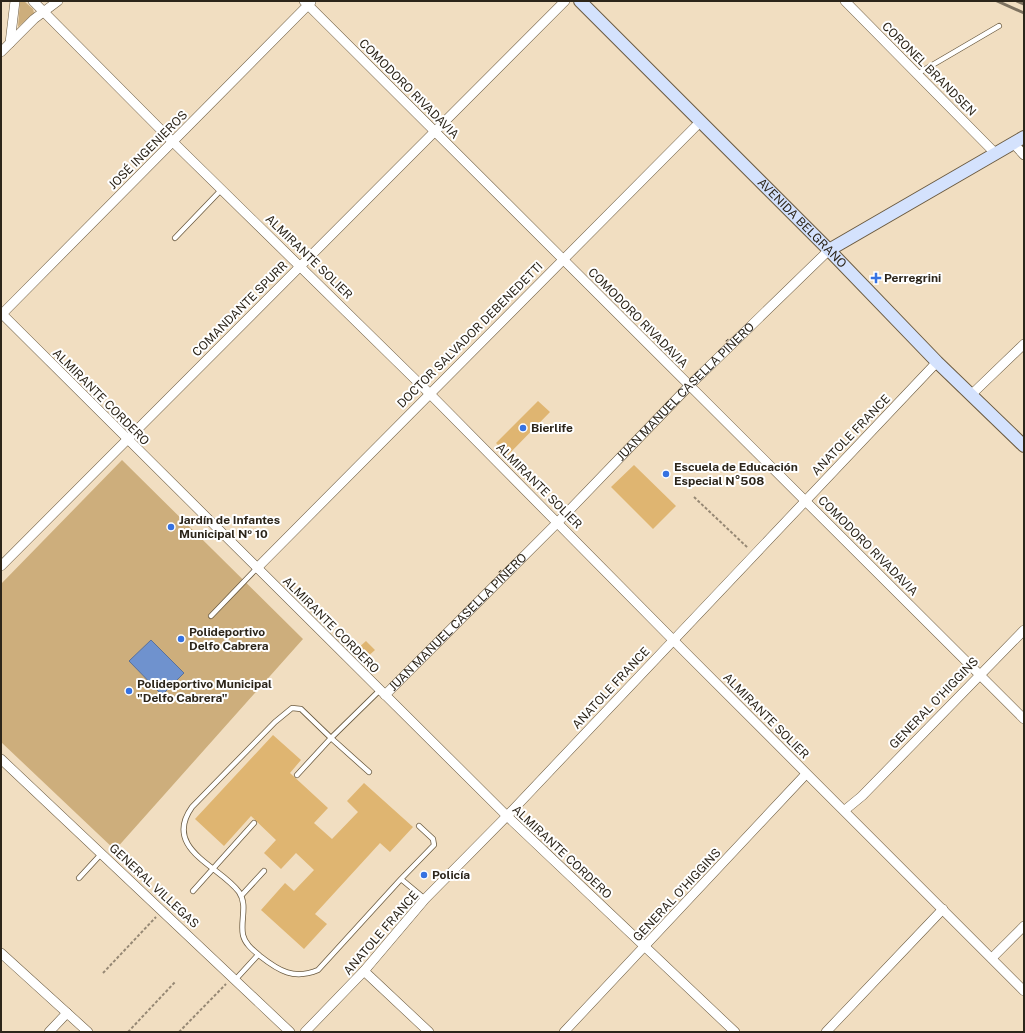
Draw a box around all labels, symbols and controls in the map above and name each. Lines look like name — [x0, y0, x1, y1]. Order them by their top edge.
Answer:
street label: CORONEL BRANDSEN — [879, 19, 979, 119]
street label: COMODORO RIVADAVIA — [356, 36, 462, 142]
street label: JOSÉ INGENIEROS — [106, 108, 190, 192]
street label: AVENIDA BELGRANO — [755, 176, 849, 271]
street label: ALMIRANTE SOLIER — [263, 212, 355, 302]
street label: COMANDANTE SPURR — [190, 259, 290, 359]
street label: DOCTOR SALVADOR DEBENEDETTI — [394, 259, 546, 411]
street label: COMODORO RIVADAVIA — [585, 265, 691, 371]
place label: Perregrini — [884, 271, 941, 285]
marker: Perregrini — [871, 273, 881, 283]
street label: JUAN MANUEL CASELLA PIÑERO — [614, 319, 757, 464]
street label: ALMIRANTE CORDERO — [50, 346, 152, 448]
street label: ANATOLE FRANCE — [809, 392, 893, 478]
place label: Bierlife — [531, 421, 573, 435]
marker: Bierlife — [518, 423, 528, 433]
street label: ALMIRANTE SOLIER — [493, 440, 585, 532]
place label: Escuela de Educación Especial N°508 — [674, 460, 798, 488]
marker: Escuela de Educación Especial N°508 — [661, 469, 671, 479]
street label: COMODORO RIVADAVIA — [815, 493, 921, 599]
place label: Jardín de Infantes Municipal Nº 10 — [179, 513, 280, 541]
marker: Jardín de Infantes Municipal Nº 10 — [166, 522, 176, 532]
street label: JUAN MANUEL CASELLA PIÑERO — [386, 550, 530, 694]
street label: ALMIRANTE CORDERO — [280, 574, 382, 676]
place label: Polideportivo Delfo Cabrera — [189, 625, 269, 653]
marker: Polideportivo Delfo Cabrera — [176, 634, 186, 644]
street label: ANATOLE FRANCE — [569, 644, 653, 732]
street label: GENERAL O'HIGGINS — [887, 654, 981, 752]
street label: ALMIRANTE SOLIER — [720, 670, 812, 762]
place label: Polideportivo Municipal "Delfo Cabrera" — [137, 677, 272, 705]
marker: Polideportivo Municipal "Delfo Cabrera" — [124, 686, 134, 696]
street label: ALMIRANTE CORDERO — [509, 802, 615, 902]
street label: GENERAL VILLEGAS — [106, 841, 202, 931]
street label: GENERAL O'HIGGINS — [630, 846, 724, 944]
place label: Policía — [432, 868, 470, 882]
marker: Policía — [419, 870, 429, 880]
street label: ANATOLE FRANCE — [341, 888, 421, 978]

